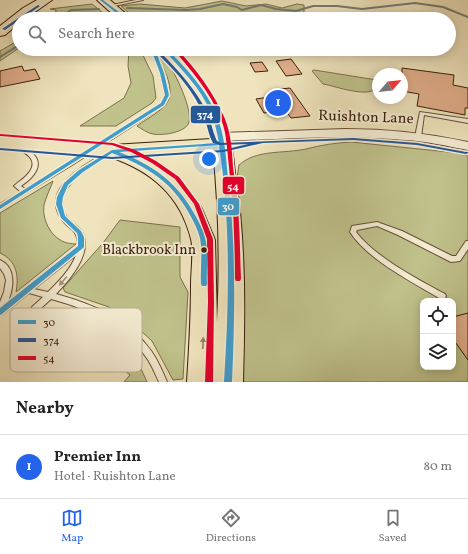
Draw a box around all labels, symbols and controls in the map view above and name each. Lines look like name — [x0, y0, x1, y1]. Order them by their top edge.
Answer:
search box — [12, 12, 456, 56]
icon: search — [26, 23, 48, 45]
text: Search here — [58, 24, 135, 45]
north arrow — [372, 68, 408, 104]
pin: 1 — [265, 88, 291, 118]
line badge: 374 — [190, 105, 221, 124]
street label: Ruishton Lane — [318, 106, 414, 130]
text: 374 — [197, 108, 214, 123]
your location — [199, 149, 219, 169]
line badge: 54 — [222, 176, 245, 195]
text: 54 — [227, 180, 239, 195]
line badge: 30 — [217, 197, 240, 216]
text: 30 — [222, 200, 234, 215]
place label: Blackbrook Inn — [102, 241, 196, 260]
marker: Blackbrook Inn — [199, 245, 209, 255]
one-way arrow — [58, 275, 67, 286]
map controls — [420, 298, 456, 370]
button: locate — [420, 298, 456, 334]
legend — [10, 308, 142, 372]
text: 30 — [43, 316, 55, 331]
text: 374 — [43, 334, 60, 349]
button: layers — [420, 334, 456, 370]
one-way arrow — [200, 336, 206, 349]
text: 54 — [43, 352, 55, 367]
text: Nearby — [16, 397, 74, 420]
text: Premier Inn — [54, 447, 141, 468]
text: 1 — [26, 458, 32, 476]
text: 80 m — [423, 458, 452, 476]
text: Hotel · Ruishton Lane — [54, 468, 176, 486]
tab: Map — [61, 507, 83, 546]
tab: Directions — [206, 507, 256, 546]
tab: Saved — [378, 507, 407, 546]

